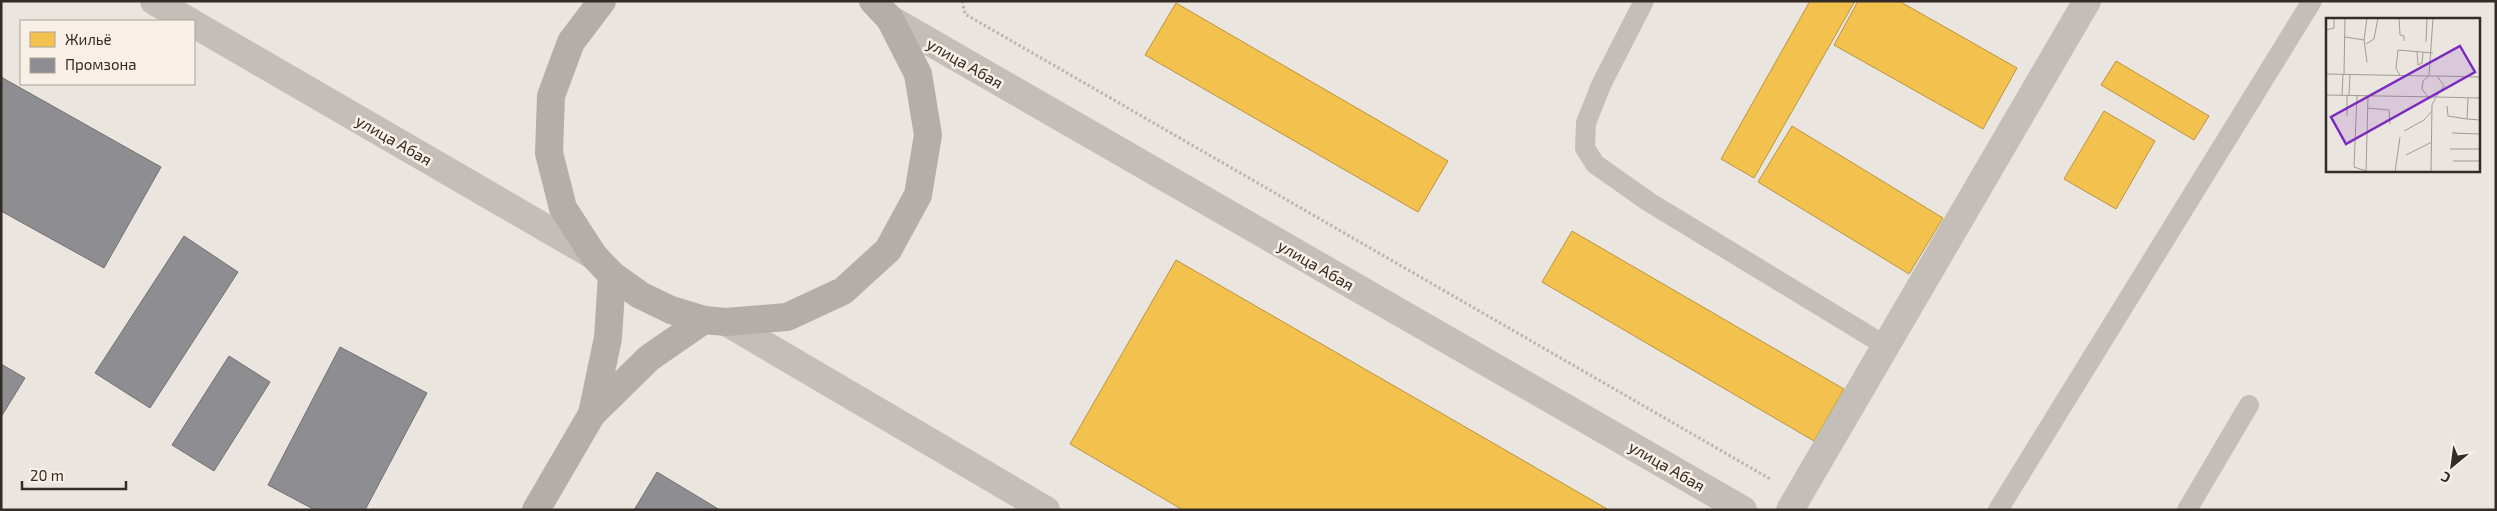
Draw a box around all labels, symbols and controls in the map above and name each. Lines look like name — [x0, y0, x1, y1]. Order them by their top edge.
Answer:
inset map — [2326, 18, 2480, 171]
legend — [20, 20, 195, 85]
text: Жильё — [65, 30, 112, 48]
street label: улица Абая — [923, 33, 1007, 93]
text: Промзона — [65, 55, 137, 73]
street label: улица Абая — [352, 110, 436, 170]
street label: улица Абая — [1274, 235, 1358, 295]
street label: улица Абая — [1625, 436, 1709, 496]
north arrow — [2427, 441, 2477, 491]
scale bar — [22, 458, 126, 490]
text: 20 m — [30, 466, 64, 484]
text: С — [2438, 468, 2453, 487]

